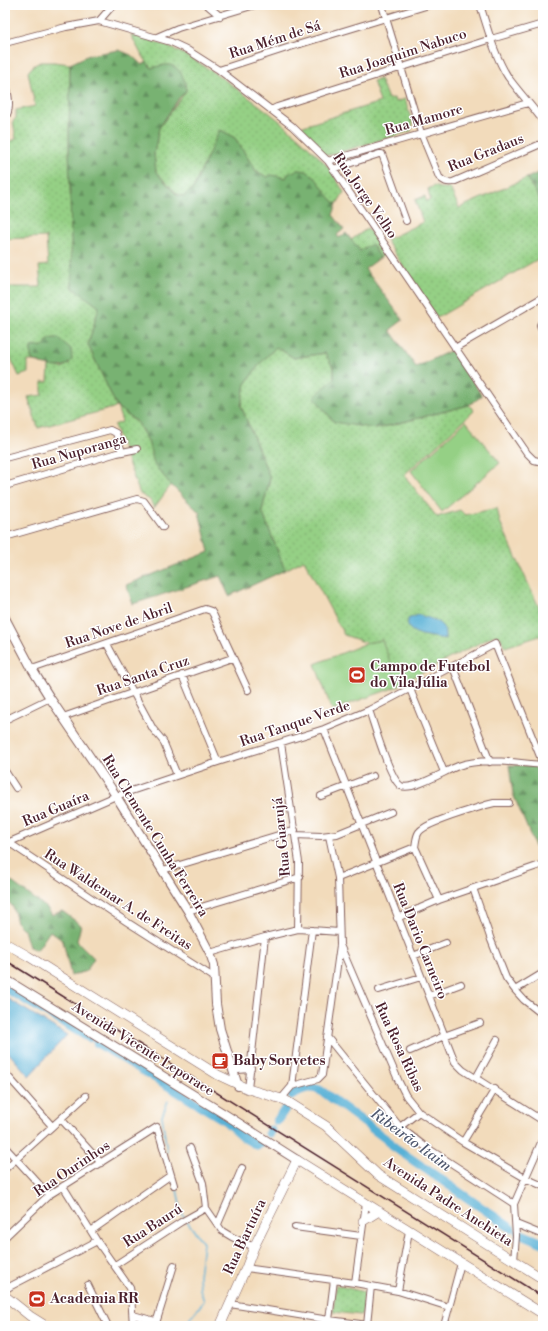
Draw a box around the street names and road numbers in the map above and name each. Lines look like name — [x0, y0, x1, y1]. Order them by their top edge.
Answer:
street label: Rua Mém de Sá — [227, 16, 324, 63]
street label: Rua Joaquim Nabuco — [337, 25, 469, 83]
street label: Rua Mamore — [383, 100, 465, 140]
street label: Rua Gradaus — [445, 130, 527, 176]
street label: Rua Jorge Velho — [329, 150, 401, 243]
street label: Rua Nuporanga — [30, 430, 129, 474]
street label: Rua Nove de Abril — [63, 599, 175, 653]
street label: Rua Santa Cruz — [94, 652, 192, 700]
street label: Rua Tanque Verde — [237, 697, 353, 751]
street label: Rua Clemente Cunha Ferreira — [98, 752, 213, 921]
street label: Rua Guaíra — [20, 787, 93, 831]
street label: Rua Guarujá — [269, 796, 295, 877]
street label: Rua Waldemar A. de Freitas — [41, 845, 195, 955]
street label: Rua Dario Carneiro — [388, 880, 452, 1002]
street label: Avenida Vicente Leporace — [68, 997, 217, 1100]
street label: Rua Rosa Ribas — [370, 999, 428, 1095]
street label: Rua Ourinhos — [30, 1137, 114, 1201]
street label: Avenida Padre Anchieta — [379, 1153, 517, 1251]
street label: Rua Bartuíra — [220, 1195, 271, 1278]
street label: Rua Baurú — [120, 1200, 186, 1252]

